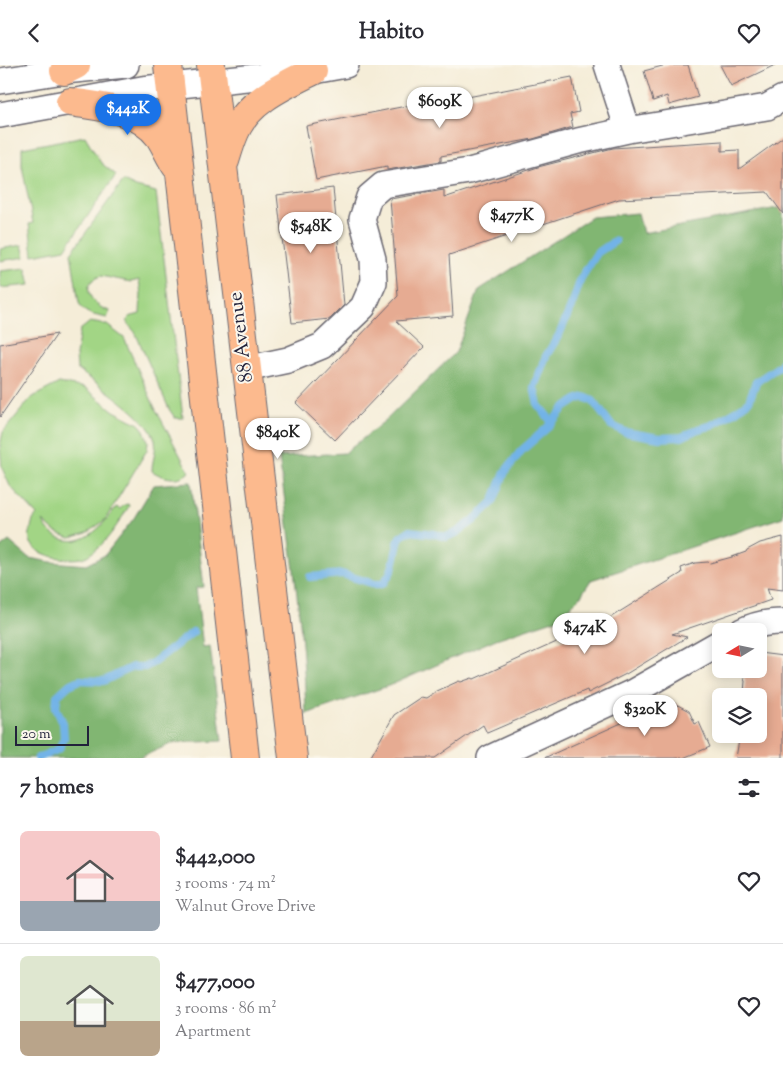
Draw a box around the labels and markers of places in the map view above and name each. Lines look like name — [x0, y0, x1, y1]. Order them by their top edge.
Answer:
pin: $609K — [405, 87, 475, 129]
pin: $442K — [93, 93, 163, 136]
pin: $477K — [477, 201, 547, 243]
pin: $548K — [276, 211, 346, 254]
pin: $840K — [243, 417, 313, 460]
pin: $474K — [550, 613, 620, 655]
pin: $320K — [610, 695, 680, 737]

